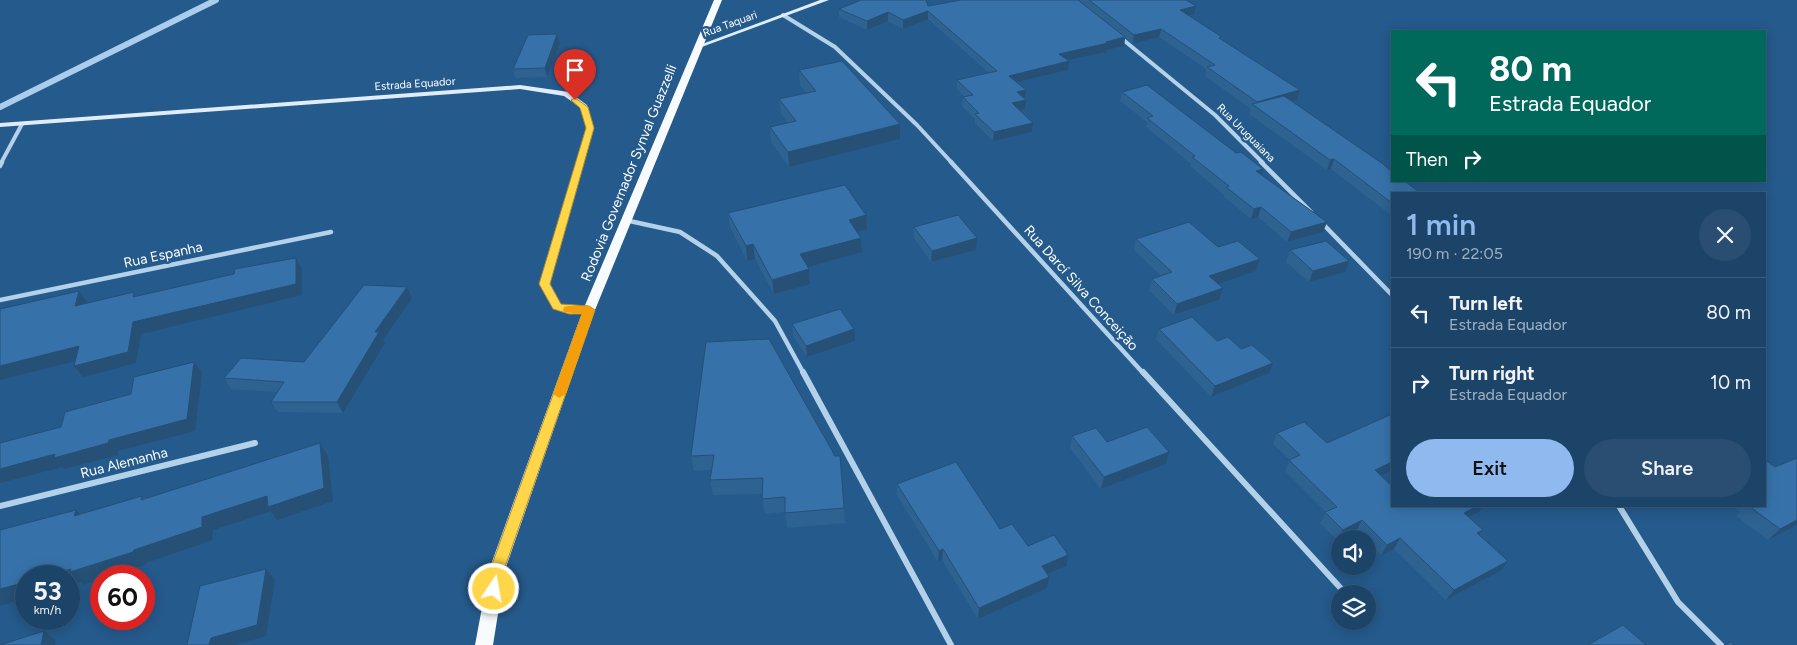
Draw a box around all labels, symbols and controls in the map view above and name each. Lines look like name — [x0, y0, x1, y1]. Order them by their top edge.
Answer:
street label: Rua Taquari — [701, 8, 759, 40]
text: 80 m — [1489, 48, 1572, 90]
pin — [554, 49, 596, 100]
icon: left — [1406, 50, 1471, 115]
icon: arrive — [561, 56, 589, 84]
street label: Rodovia Governador Synval Guazzelli — [578, 62, 680, 284]
street label: Estrada Equador — [374, 75, 456, 93]
text: Estrada Equador — [1489, 90, 1651, 117]
street label: Rua Uruguaiana — [1214, 101, 1278, 165]
icon: right — [1458, 145, 1486, 173]
text: Then — [1406, 148, 1448, 171]
text: 1 min — [1406, 206, 1476, 243]
button: close — [1699, 209, 1751, 261]
street label: Rua Darcí Silva Conceição — [1020, 222, 1142, 354]
street label: Rua Espanha — [122, 238, 204, 272]
text: 190 m · 22:05 — [1406, 244, 1503, 263]
text: Turn left — [1449, 292, 1523, 315]
icon: left — [1406, 299, 1434, 327]
text: 80 m — [1706, 301, 1751, 324]
text: Estrada Equador — [1449, 315, 1567, 334]
text: Turn right — [1449, 362, 1535, 385]
icon: right — [1406, 369, 1434, 397]
text: 10 m — [1710, 371, 1751, 394]
text: Estrada Equador — [1449, 385, 1567, 404]
button: Exit — [1406, 439, 1574, 497]
button: Share — [1584, 439, 1751, 497]
street label: Rua Alemanha — [79, 444, 169, 482]
map controls — [1331, 530, 1376, 630]
button: sound — [1331, 530, 1376, 575]
position arrow — [467, 562, 519, 614]
speed limit sign: 60 — [90, 565, 155, 630]
text: 53 — [33, 576, 62, 606]
button: layers — [1331, 585, 1376, 630]
text: km/h — [34, 603, 61, 617]

